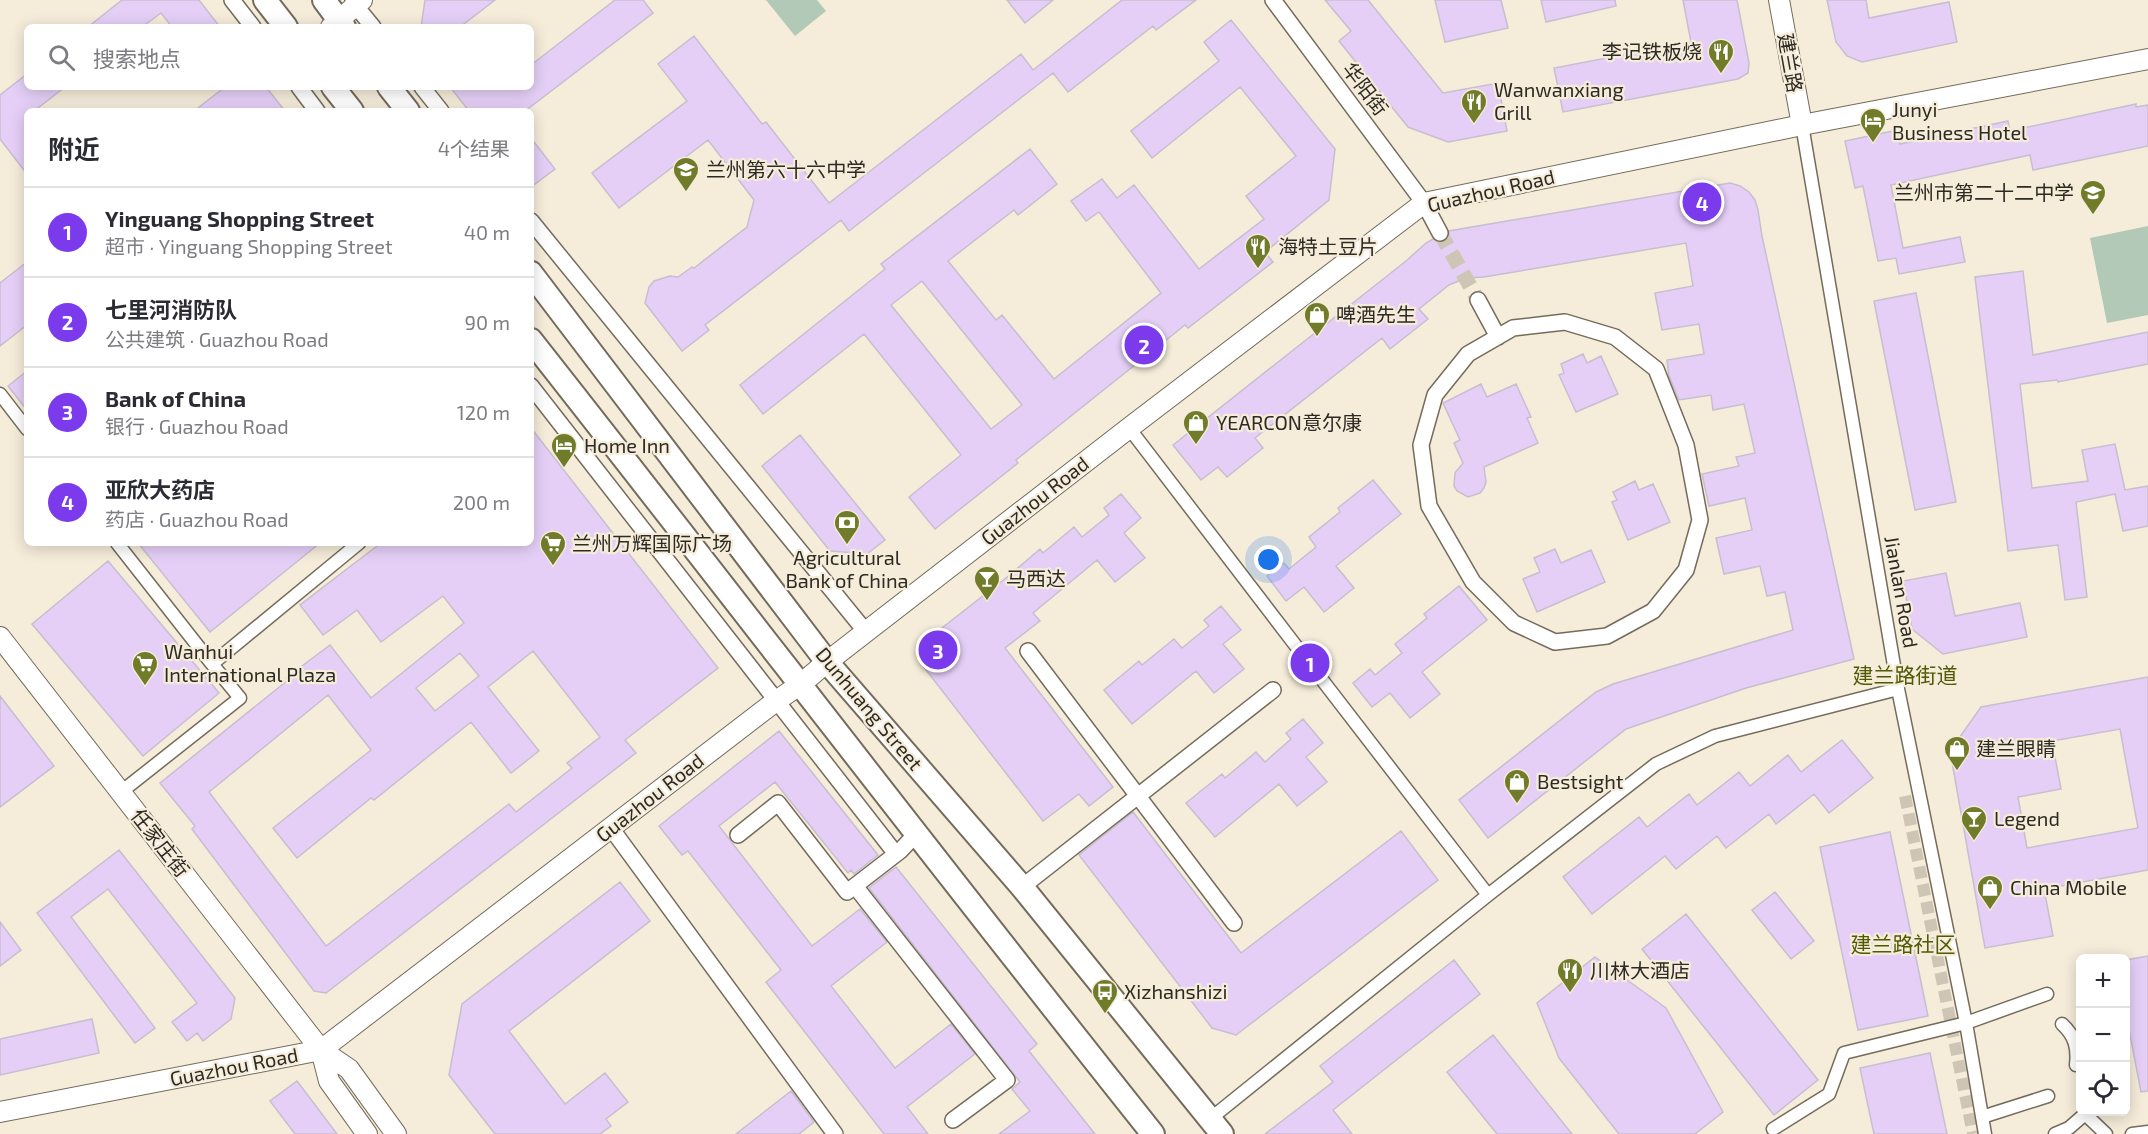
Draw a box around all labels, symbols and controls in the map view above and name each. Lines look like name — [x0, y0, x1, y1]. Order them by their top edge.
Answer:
search box — [24, 24, 534, 90]
street label: 建兰路 — [1774, 31, 1808, 94]
restaurant icon: 李记铁板烧 — [1706, 37, 1736, 75]
place label: 李记铁板烧 — [1602, 39, 1702, 63]
icon: search — [45, 41, 78, 74]
text: 搜索地点 — [93, 45, 181, 71]
street label: 华阳街 — [1338, 57, 1393, 120]
place label: Wanwanxiang Grill — [1494, 77, 1624, 124]
restaurant icon: Wanwanxiang Grill — [1459, 87, 1489, 125]
place label: Junyi Business Hotel — [1892, 97, 2027, 144]
hotel icon: Junyi Business Hotel — [1858, 106, 1888, 144]
text: 附近 — [48, 133, 100, 164]
text: 4个结果 — [438, 136, 510, 160]
school or university icon: 兰州第六十六中学 — [671, 155, 701, 193]
place label: 兰州第六十六中学 — [706, 157, 866, 181]
street label: Guazhou Road — [1425, 164, 1557, 216]
school or university icon: 兰州市第二十二中学 — [2078, 178, 2108, 216]
pin: 4 — [1682, 180, 1722, 224]
place label: 兰州市第二十二中学 — [1894, 180, 2074, 204]
text: Yinguang Shopping Street — [105, 205, 374, 231]
text: 1 — [63, 220, 72, 244]
text: 40 m — [464, 220, 510, 244]
restaurant icon: 海特土豆片 — [1243, 232, 1273, 270]
text: 超市 · Yinguang Shopping Street — [105, 234, 393, 258]
place label: 海特土豆片 — [1278, 234, 1378, 258]
text: 七里河消防队 — [105, 296, 237, 322]
shop icon: 啤酒先生 — [1302, 300, 1332, 338]
place label: 啤酒先生 — [1336, 302, 1416, 326]
text: 2 — [62, 310, 73, 334]
text: 90 m — [465, 310, 510, 334]
pin: 2 — [1124, 322, 1164, 368]
text: 公共建筑 · Guazhou Road — [105, 327, 329, 351]
text: Bank of China — [105, 385, 246, 411]
text: 3 — [62, 400, 73, 424]
text: 120 m — [457, 400, 510, 424]
shop icon: YEARCON意尔康 — [1181, 408, 1211, 446]
place label: YEARCON意尔康 — [1216, 410, 1362, 434]
text: 银行 · Guazhou Road — [105, 414, 289, 438]
hotel icon: Home Inn — [549, 431, 579, 469]
place label: Home Inn — [584, 433, 670, 457]
street label: Guazhou Road — [976, 451, 1093, 550]
text: 亚欣大药店 — [105, 476, 215, 502]
text: 4 — [61, 490, 74, 514]
text: 200 m — [453, 490, 510, 514]
text: 药店 · Guazhou Road — [105, 507, 289, 531]
bank icon: Agricultural Bank of China — [832, 508, 862, 546]
supermarket icon: 兰州万辉国际广场 — [538, 529, 568, 567]
place label: 兰州万辉国际广场 — [572, 531, 732, 555]
street label: Jianlan Road — [1880, 534, 1924, 650]
place label: Agricultural Bank of China — [785, 545, 909, 592]
your location — [1254, 545, 1283, 574]
bar icon: 马西达 — [972, 564, 1002, 602]
place label: 马西达 — [1006, 566, 1066, 590]
pin: 3 — [918, 628, 958, 672]
place label: Wanhui International Plaza — [164, 639, 336, 686]
pin: 1 — [1290, 640, 1330, 686]
street label: Dunhuang Street — [811, 642, 928, 775]
supermarket icon: Wanhui International Plaza — [130, 649, 160, 687]
district label: 建兰路街道 — [1853, 662, 1958, 687]
shop icon: 建兰眼睛 — [1942, 734, 1972, 772]
place label: 建兰眼睛 — [1976, 736, 2056, 760]
street label: Guazhou Road — [591, 748, 708, 847]
shop icon: Bestsight — [1502, 767, 1532, 805]
place label: Bestsight — [1537, 769, 1624, 793]
street label: 任家庄街 — [127, 803, 195, 881]
bar icon: Legend — [1959, 804, 1989, 842]
place label: Legend — [1994, 806, 2060, 830]
shop icon: China Mobile — [1975, 873, 2005, 911]
place label: China Mobile — [2010, 875, 2127, 899]
district label: 建兰路社区 — [1851, 931, 1956, 956]
map controls — [2076, 954, 2130, 1116]
button: + — [2076, 954, 2130, 1008]
restaurant icon: 川林大酒店 — [1555, 956, 1585, 994]
place label: 川林大酒店 — [1590, 958, 1690, 982]
bus stop icon: Xizhanshizi — [1090, 977, 1120, 1015]
place label: Xizhanshizi — [1124, 979, 1228, 1003]
button: − — [2076, 1008, 2130, 1062]
street label: Guazhou Road — [168, 1042, 300, 1090]
button: locate — [2076, 1062, 2130, 1116]

